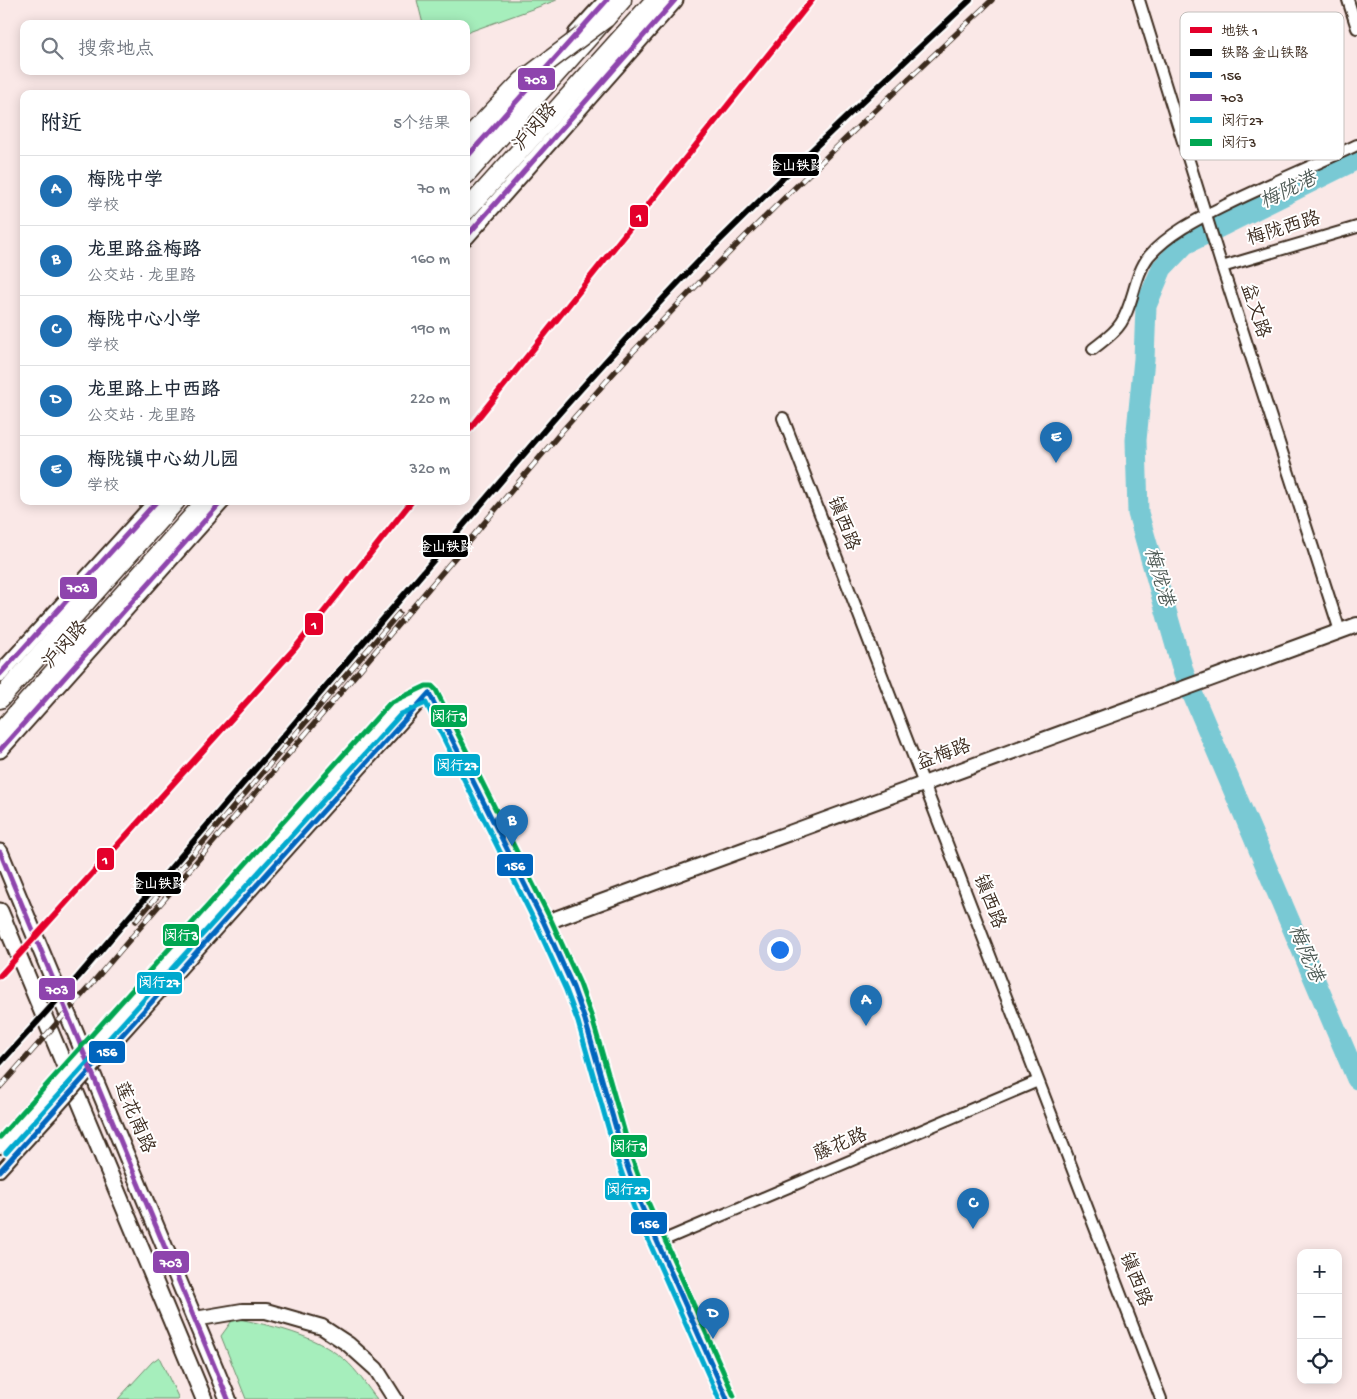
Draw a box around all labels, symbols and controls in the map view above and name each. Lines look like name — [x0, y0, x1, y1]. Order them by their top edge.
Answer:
legend — [1180, 12, 1344, 160]
search box — [20, 20, 470, 75]
text: 地铁 1 — [1221, 24, 1258, 41]
icon: search — [38, 34, 66, 62]
text: 搜索地点 — [78, 39, 154, 62]
text: 铁路 金山铁路 — [1221, 45, 1308, 63]
line badge: 703 — [517, 67, 556, 91]
text: 156 — [1220, 69, 1242, 86]
text: 703 — [524, 73, 547, 90]
text: 703 — [1220, 91, 1244, 108]
street label: 沪闵路 — [508, 98, 563, 157]
text: 附近 — [40, 113, 82, 138]
text: 闵行27 — [1221, 113, 1264, 131]
text: 5个结果 — [394, 116, 450, 135]
text: 闵行3 — [1221, 135, 1256, 153]
line badge: 金山铁路 — [772, 153, 820, 177]
text: 金山铁路 — [768, 158, 824, 176]
water label: 梅陇港 — [1256, 166, 1323, 215]
text: 梅陇中学 — [87, 170, 163, 193]
text: A — [51, 181, 61, 200]
text: 70 m — [417, 181, 450, 200]
text: 学校 — [87, 198, 119, 217]
line badge: 1 — [629, 204, 649, 228]
street label: 梅陇西路 — [1244, 207, 1324, 252]
text: 1 — [635, 210, 642, 227]
text: 龙里路益梅路 — [87, 240, 201, 263]
text: B — [52, 251, 60, 270]
text: 160 m — [411, 251, 450, 270]
text: 公交站 · 龙里路 — [87, 268, 196, 287]
street label: 益文路 — [1234, 280, 1275, 342]
text: 梅陇中心小学 — [87, 310, 201, 333]
text: C — [52, 321, 60, 340]
text: 190 m — [411, 321, 450, 340]
text: 学校 — [87, 338, 119, 357]
text: 龙里路上中西路 — [87, 380, 220, 403]
text: D — [51, 391, 61, 410]
text: 220 m — [410, 391, 450, 410]
text: 公交站 · 龙里路 — [87, 408, 196, 427]
pin: E — [1040, 422, 1072, 463]
text: 梅陇镇中心幼儿园 — [87, 450, 239, 473]
text: E — [51, 461, 61, 480]
text: 320 m — [410, 461, 450, 480]
text: 学校 — [87, 478, 119, 497]
street label: 镇西路 — [821, 493, 864, 555]
line badge: 金山铁路 — [422, 534, 469, 558]
text: 金山铁路 — [418, 539, 474, 557]
water label: 梅陇港 — [1138, 544, 1179, 611]
line badge: 703 — [59, 576, 98, 600]
text: 703 — [66, 581, 89, 598]
line badge: 1 — [304, 612, 324, 636]
street label: 沪闵路 — [38, 616, 94, 675]
text: 1 — [310, 618, 317, 635]
line badge: 闵行3 — [430, 704, 468, 728]
text: 闵行3 — [431, 709, 467, 727]
street label: 益梅路 — [913, 735, 975, 777]
line badge: 闵行27 — [433, 753, 481, 777]
text: 闵行27 — [436, 758, 479, 776]
pin: B — [496, 805, 528, 846]
line badge: 1 — [96, 847, 115, 871]
text: 1 — [101, 853, 108, 870]
line badge: 156 — [496, 853, 534, 877]
text: 156 — [504, 859, 526, 876]
line badge: 金山铁路 — [135, 871, 182, 895]
street label: 镇西路 — [967, 871, 1010, 933]
text: 金山铁路 — [130, 876, 186, 894]
water label: 梅陇港 — [1282, 921, 1329, 988]
line badge: 闵行3 — [162, 923, 200, 947]
text: 闵行3 — [163, 928, 199, 946]
your location — [767, 937, 793, 963]
line badge: 闵行27 — [136, 971, 183, 995]
text: 闵行27 — [138, 975, 181, 993]
line badge: 703 — [38, 977, 76, 1001]
text: 703 — [45, 983, 68, 1000]
pin: A — [850, 985, 882, 1026]
line badge: 156 — [88, 1040, 126, 1064]
text: 156 — [96, 1045, 118, 1062]
street label: 莲花南路 — [108, 1078, 159, 1157]
street label: 藤花路 — [810, 1123, 872, 1168]
line badge: 闵行3 — [610, 1134, 648, 1158]
text: 闵行3 — [611, 1139, 647, 1157]
line badge: 闵行27 — [604, 1177, 651, 1201]
text: 闵行27 — [606, 1182, 649, 1200]
pin: C — [957, 1188, 989, 1229]
line badge: 156 — [630, 1211, 668, 1235]
text: 156 — [638, 1217, 660, 1234]
street label: 镇西路 — [1113, 1249, 1156, 1311]
map controls — [1297, 1249, 1342, 1384]
button: + — [1297, 1249, 1342, 1294]
line badge: 703 — [152, 1250, 190, 1274]
text: 703 — [159, 1256, 182, 1273]
button: − — [1297, 1294, 1342, 1339]
pin: D — [697, 1298, 729, 1339]
button: locate — [1297, 1339, 1342, 1384]

